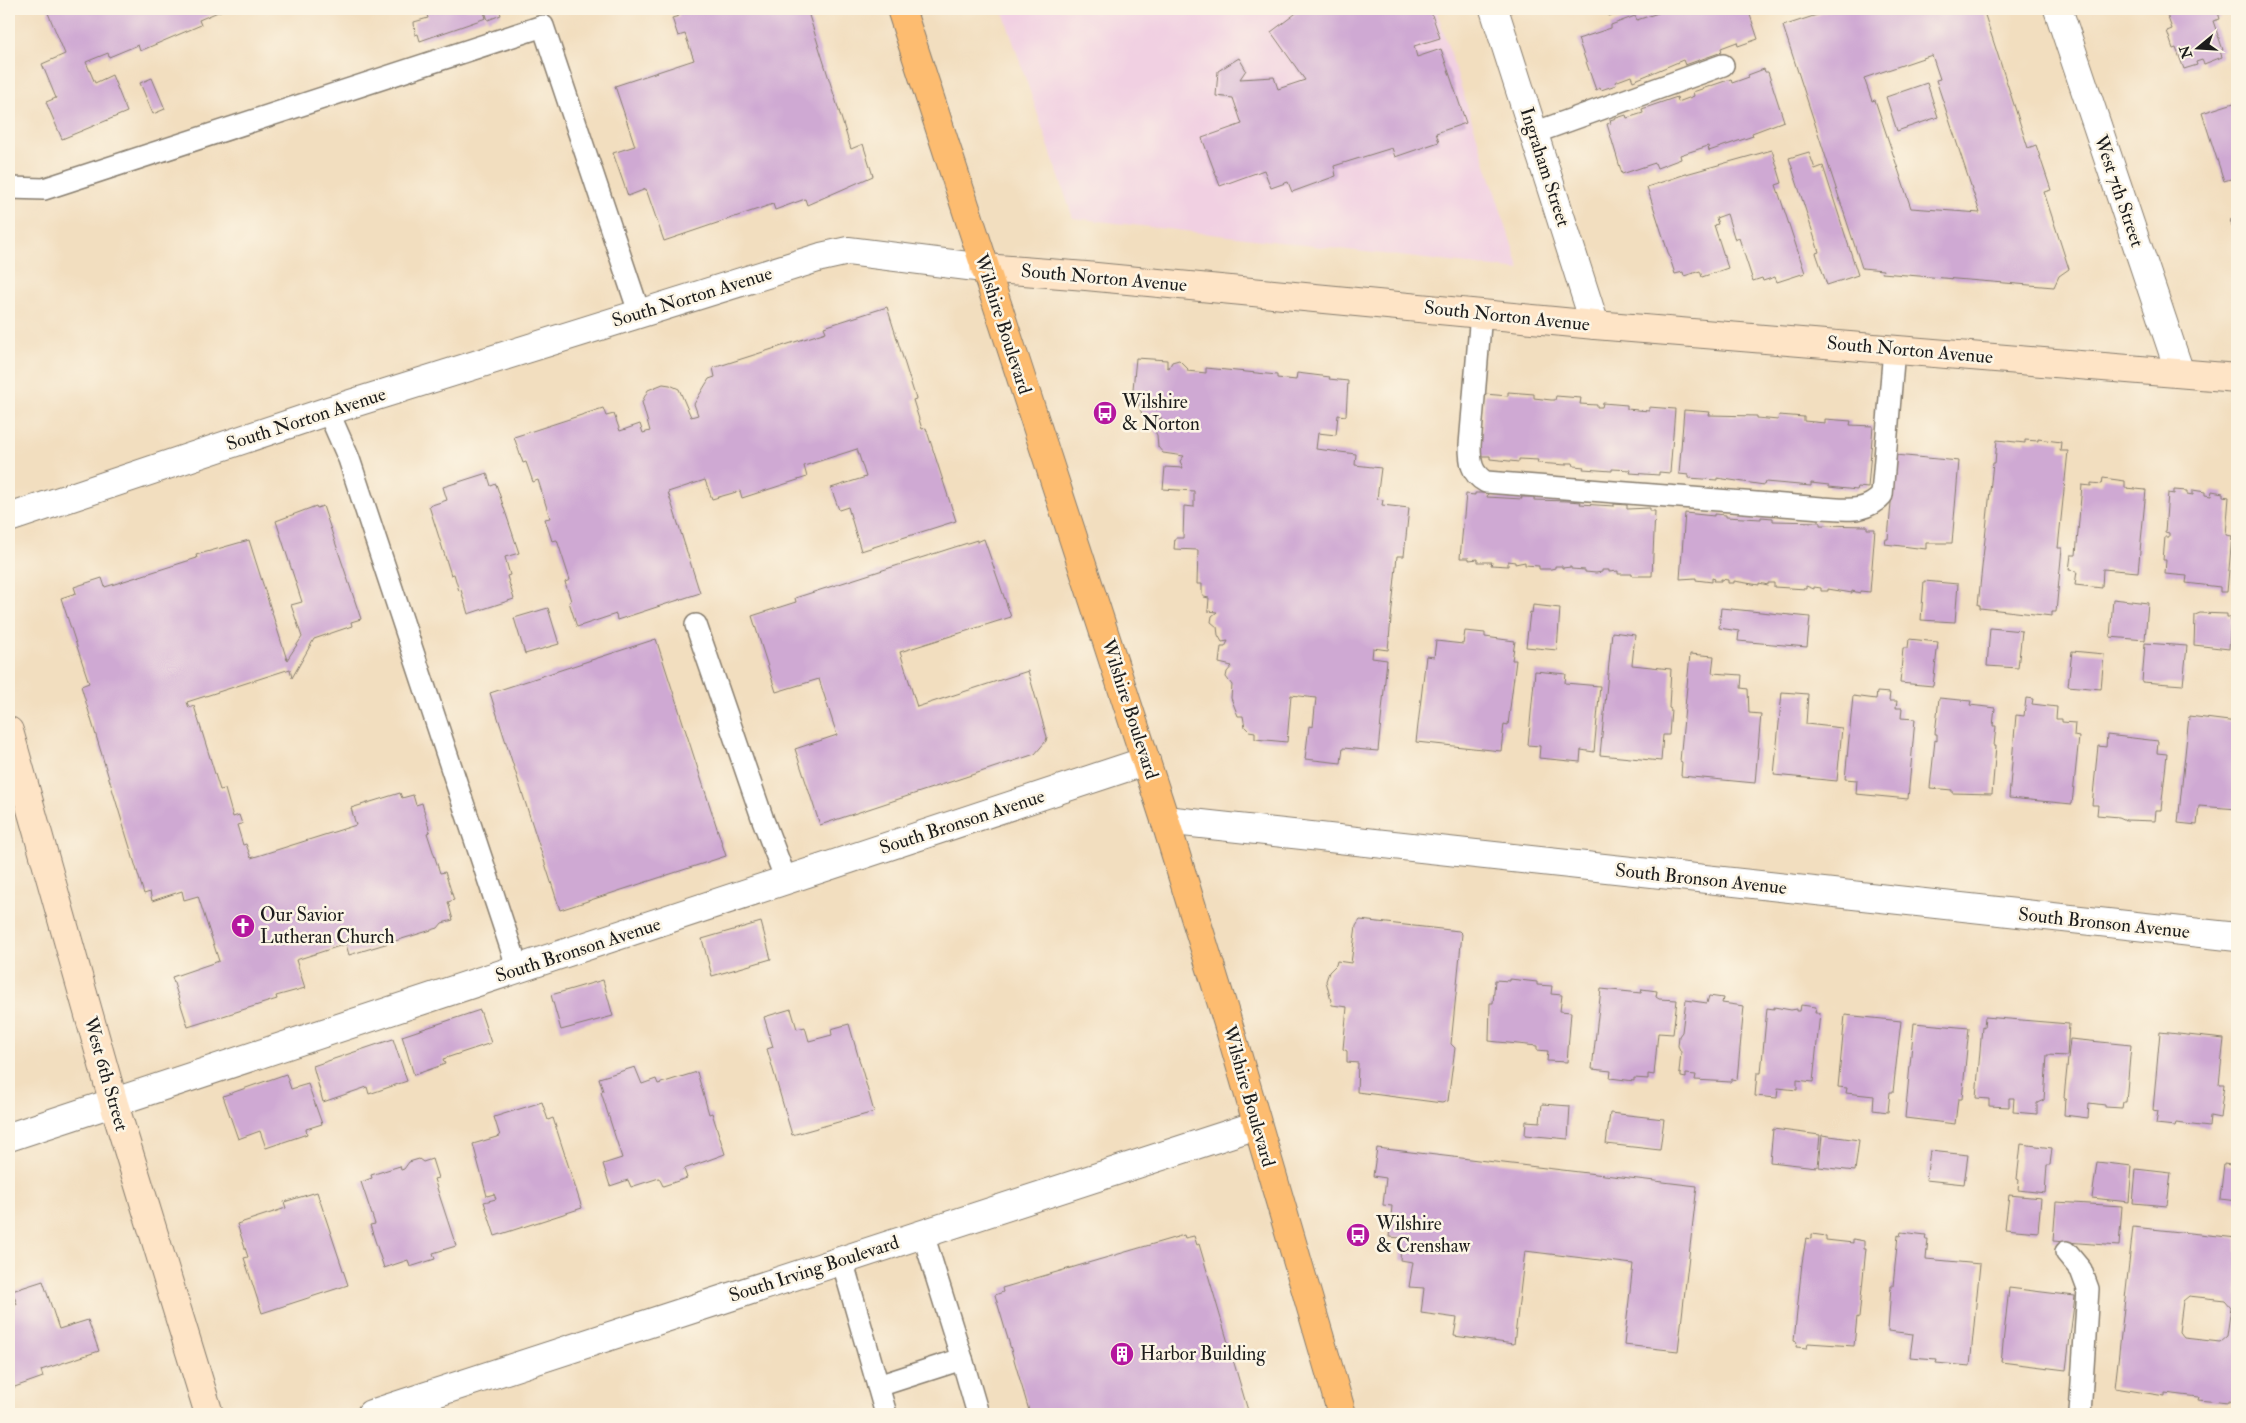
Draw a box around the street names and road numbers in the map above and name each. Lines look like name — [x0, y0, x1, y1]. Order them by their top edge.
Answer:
street label: Ingraham Street — [1514, 104, 1576, 230]
street label: West 7th Street — [2088, 131, 2149, 250]
street label: Wilshire Boulevard — [969, 250, 1037, 398]
street label: South Norton Avenue — [1020, 259, 1188, 297]
street label: South Norton Avenue — [609, 261, 775, 333]
street label: South Norton Avenue — [1423, 295, 1591, 337]
street label: South Norton Avenue — [1826, 331, 1994, 369]
street label: South Norton Avenue — [223, 382, 389, 456]
street label: Wilshire Boulevard — [1096, 635, 1164, 783]
street label: South Bronson Avenue — [876, 784, 1048, 860]
street label: South Bronson Avenue — [1614, 858, 1788, 900]
street label: South Bronson Avenue — [2017, 902, 2191, 944]
street label: South Bronson Avenue — [492, 912, 664, 988]
street label: West 6th Street — [78, 1013, 134, 1134]
street label: Wilshire Boulevard — [1217, 1022, 1281, 1170]
street label: South Irving Boulevard — [726, 1230, 903, 1308]

